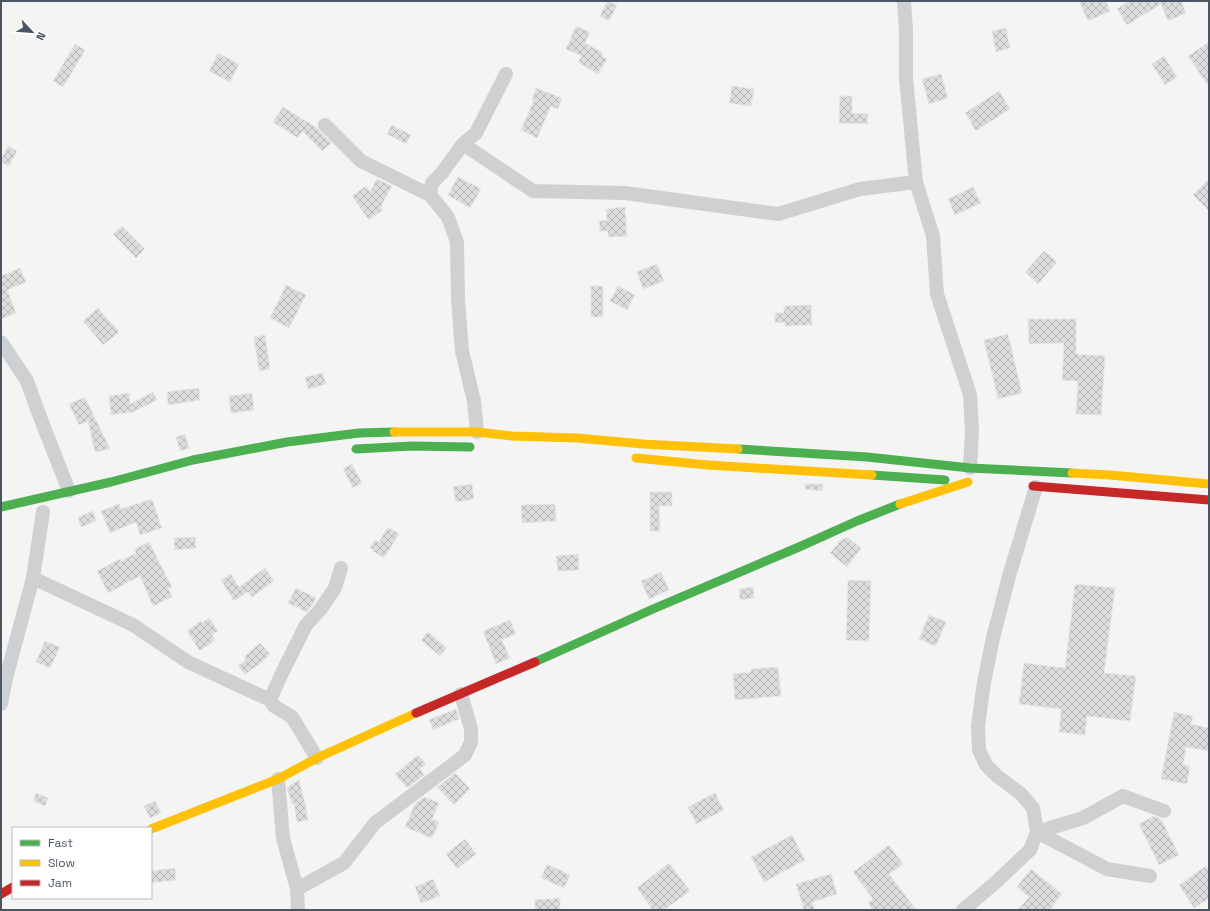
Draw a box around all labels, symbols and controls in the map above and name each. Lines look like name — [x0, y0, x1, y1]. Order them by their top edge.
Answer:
north arrow — [12, 12, 52, 52]
text: N — [33, 30, 49, 43]
legend — [12, 827, 152, 899]
text: Fast — [48, 835, 73, 851]
text: Slow — [48, 855, 75, 871]
text: Jam — [48, 875, 72, 891]

